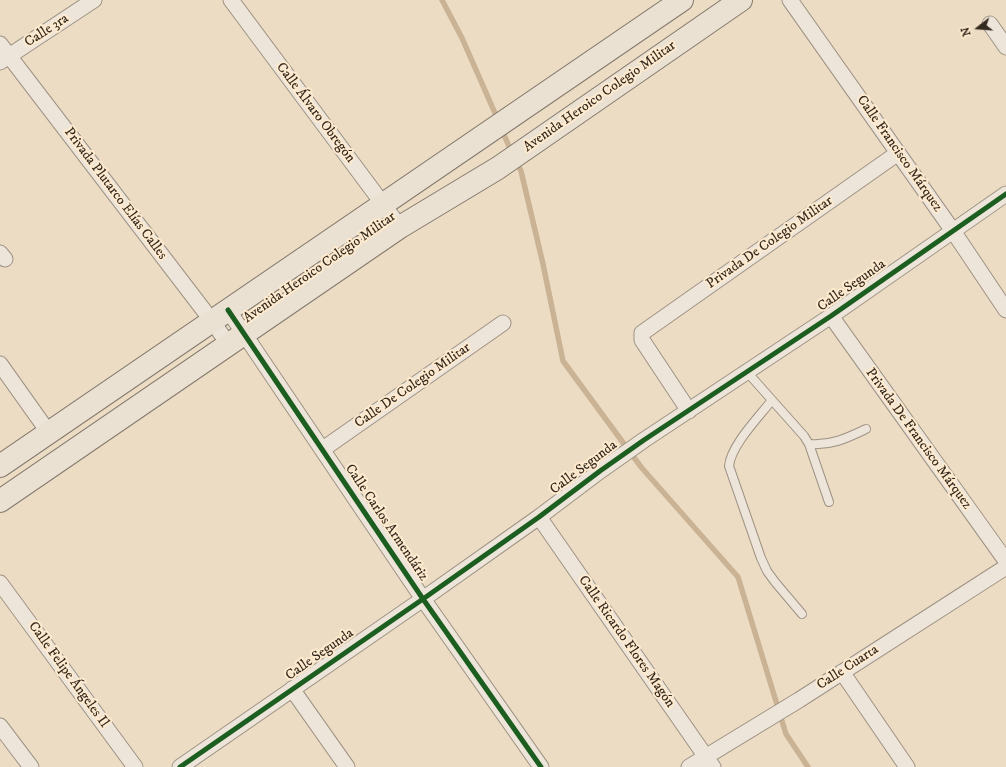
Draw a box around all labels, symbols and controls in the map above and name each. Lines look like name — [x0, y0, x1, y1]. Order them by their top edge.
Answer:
north arrow — [958, 8, 998, 48]
street label: Calle 3ra — [22, 11, 72, 51]
text: N — [959, 25, 975, 38]
street label: Avenida Heroico Colegio Militar — [521, 38, 679, 156]
street label: Calle Álvaro Obregón — [272, 60, 358, 166]
street label: Calle Francisco Márquez — [852, 93, 946, 215]
street label: Privada Plutarco Elías Calles — [60, 125, 170, 263]
street label: Privada De Colegio Militar — [704, 193, 836, 293]
street label: Avenida Heroico Colegio Militar — [241, 209, 399, 327]
street label: Calle Segunda — [815, 256, 889, 316]
street label: Calle De Colegio Militar — [352, 340, 474, 432]
street label: Privada De Francisco Márquez — [861, 365, 975, 513]
street label: Calle Segunda — [547, 437, 621, 499]
street label: Calle Carlos Armendáriz — [341, 462, 431, 584]
street label: Calle Ricardo Flores Magón — [574, 573, 678, 711]
street label: Calle Felipe Ángeles Il — [24, 619, 112, 731]
street label: Calle Segunda — [283, 625, 357, 685]
street label: Calle Cuarta — [814, 642, 882, 694]

